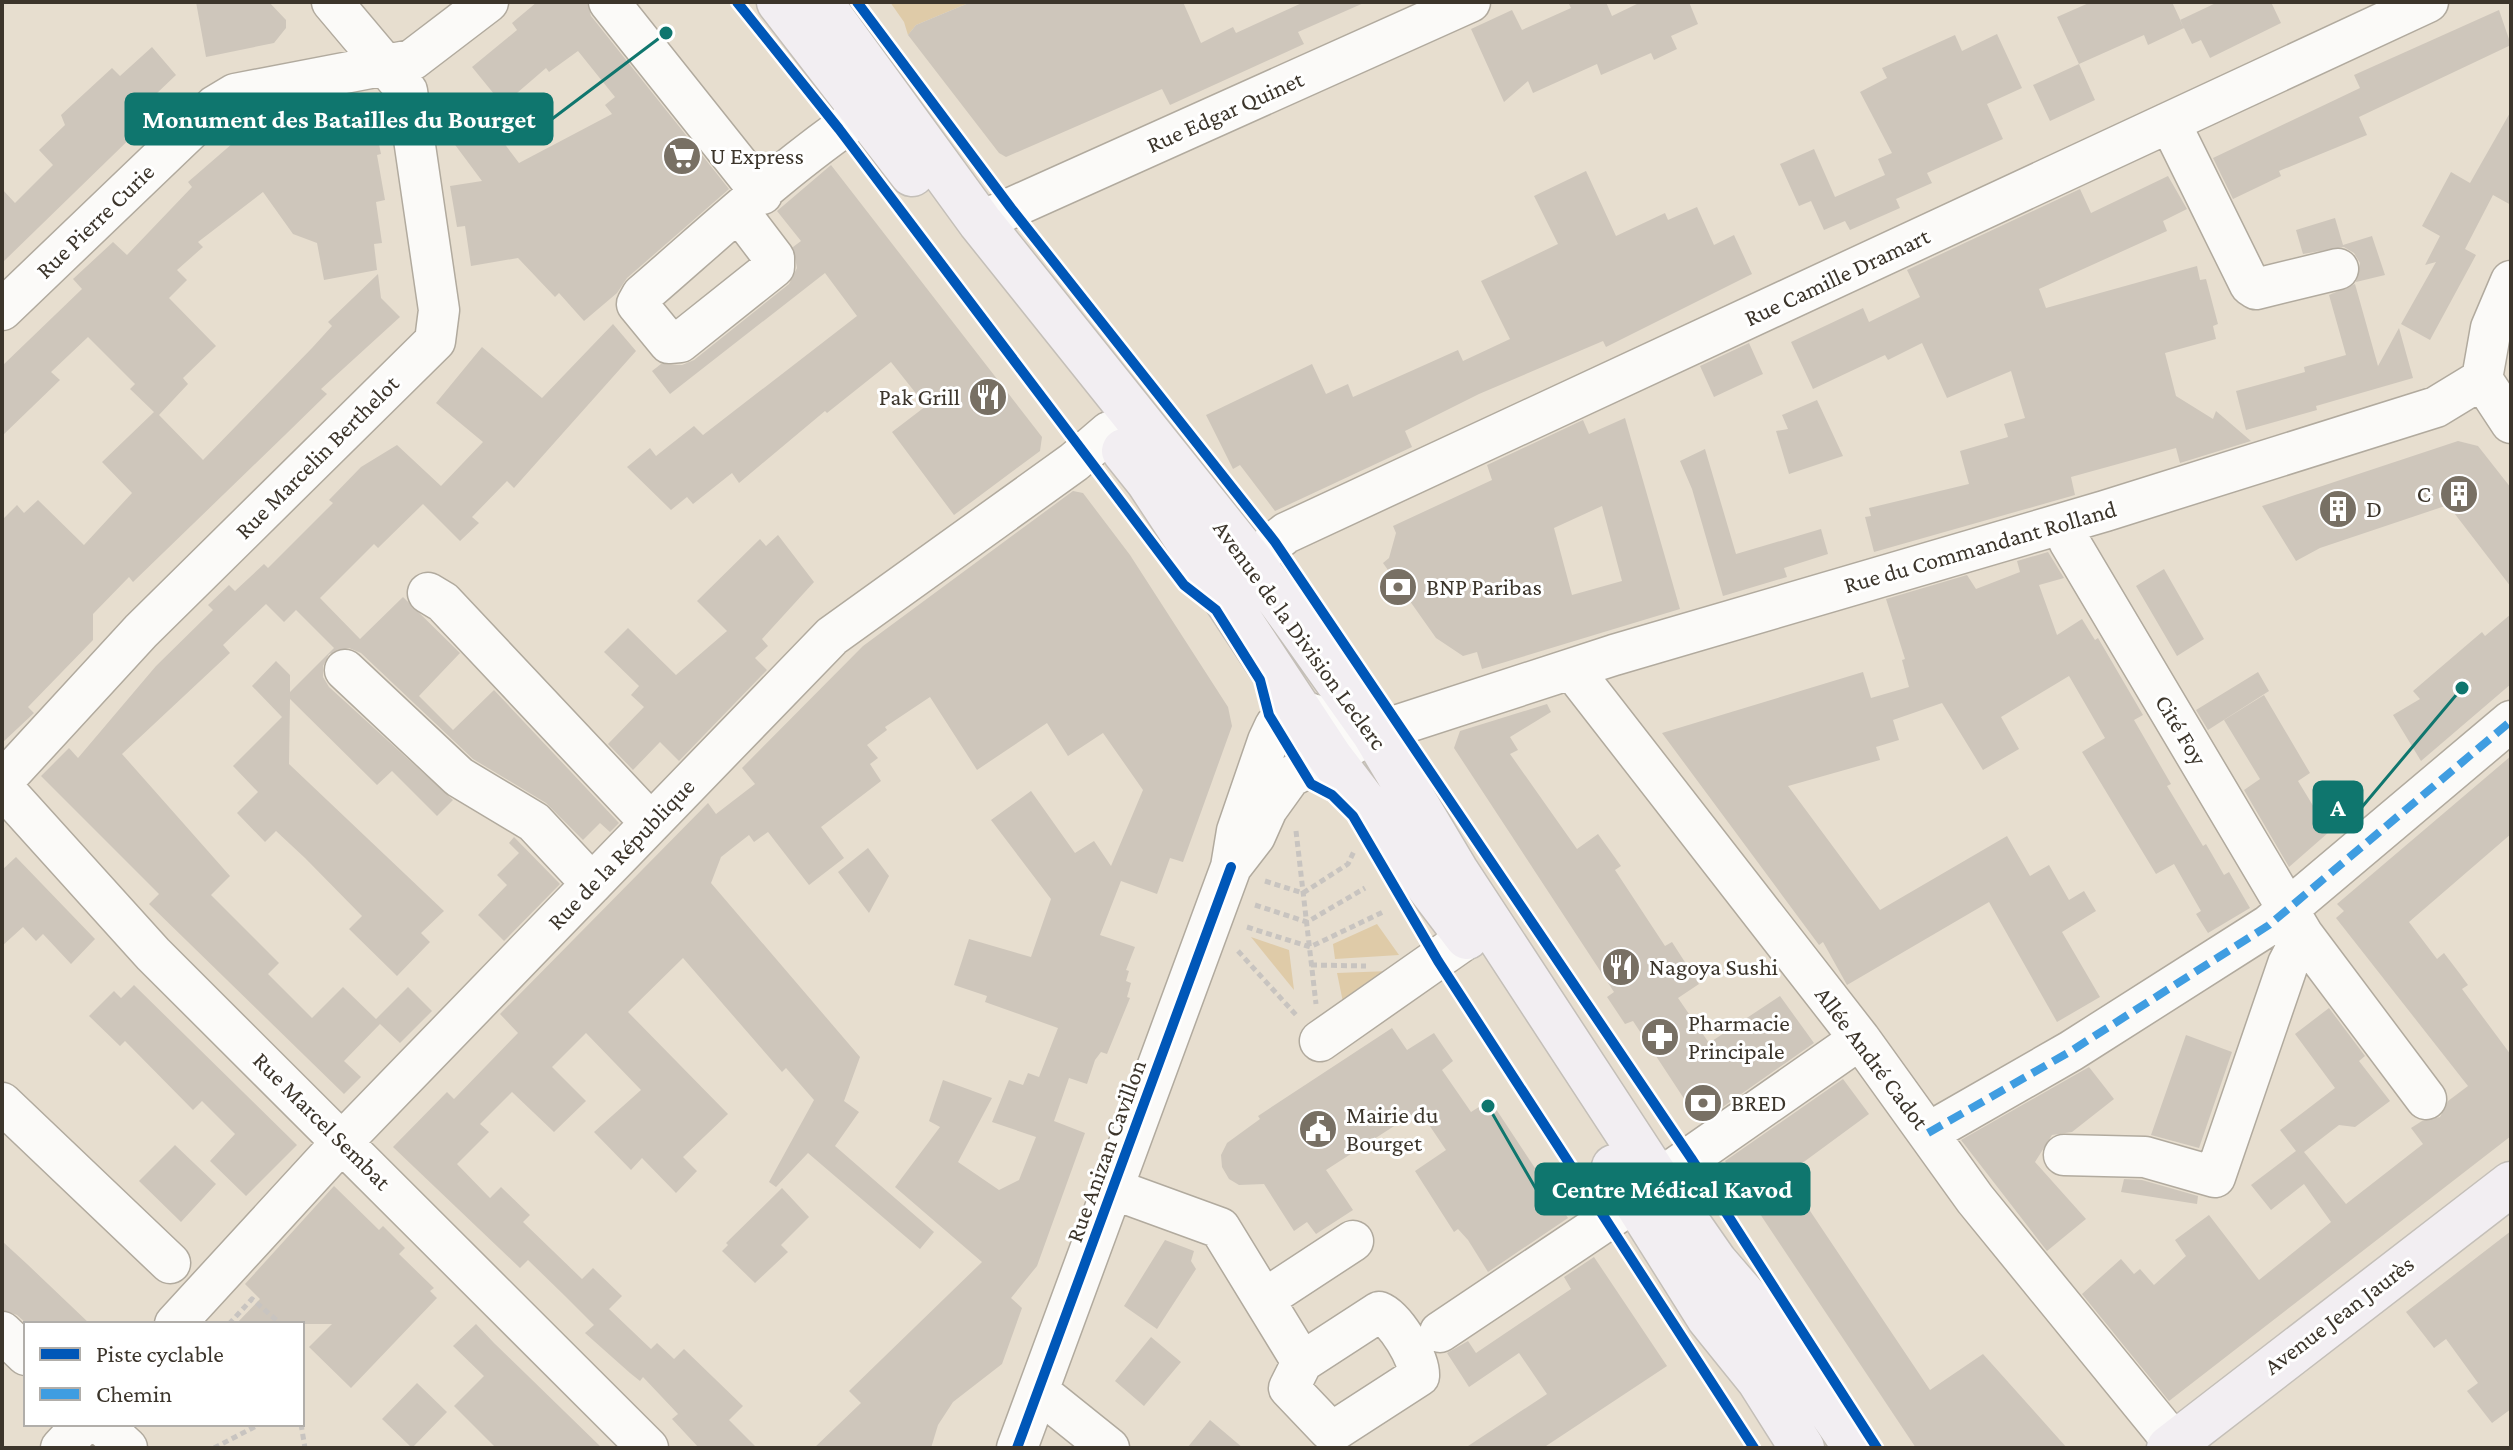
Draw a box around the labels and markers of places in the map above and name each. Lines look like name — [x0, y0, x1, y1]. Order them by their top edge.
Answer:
callout: Monument des Batailles du Bourget — [126, 94, 552, 144]
supermarket icon: U Express — [661, 135, 703, 177]
place label: U Express — [710, 142, 804, 169]
restaurant icon: Pak Grill — [967, 376, 1009, 418]
place label: Pak Grill — [879, 383, 960, 410]
building icon: C — [2438, 473, 2480, 515]
place label: C — [2417, 480, 2431, 507]
building icon: D — [2317, 488, 2359, 530]
place label: D — [2366, 495, 2382, 522]
bank icon: BNP Paribas — [1377, 566, 1419, 608]
place label: BNP Paribas — [1426, 573, 1542, 600]
callout: A — [2314, 782, 2362, 832]
restaurant icon: Nagoya Sushi — [1600, 946, 1642, 988]
place label: Nagoya Sushi — [1649, 953, 1778, 980]
place label: Pharmacie Principale — [1688, 1009, 1790, 1064]
pharmacy icon: Pharmacie Principale — [1639, 1016, 1681, 1058]
bank icon: BRED — [1682, 1082, 1724, 1124]
place label: BRED — [1731, 1089, 1786, 1116]
place label: Mairie du Bourget — [1346, 1101, 1439, 1156]
public building icon: Mairie du Bourget — [1297, 1108, 1339, 1150]
callout: Centre Médical Kavod — [1536, 1164, 1809, 1214]

